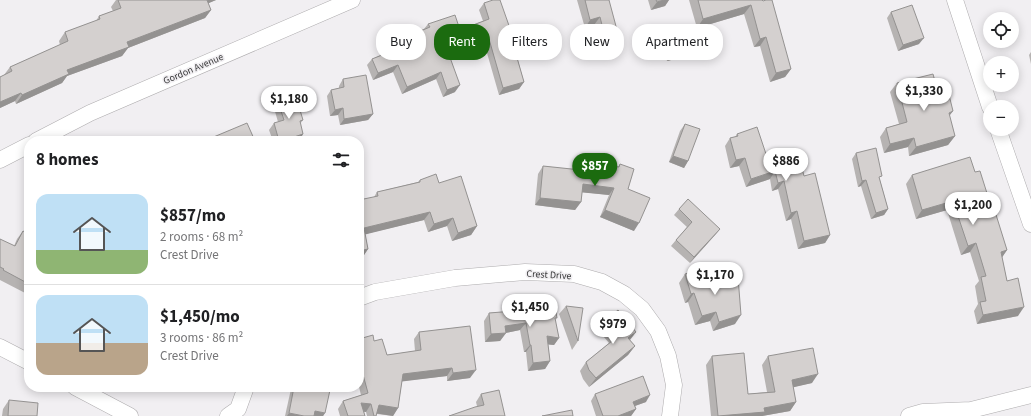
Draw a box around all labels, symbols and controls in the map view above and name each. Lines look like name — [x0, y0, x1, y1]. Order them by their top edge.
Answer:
map controls — [983, 12, 1019, 136]
button: locate — [983, 12, 1019, 48]
chip: Buy — [376, 24, 426, 60]
chip: Rent — [434, 24, 490, 60]
chip: Filters — [498, 24, 562, 60]
chip: New — [570, 24, 624, 60]
chip: Apartment — [632, 24, 723, 60]
street label: Gordon Avenue — [161, 50, 226, 88]
button: + — [983, 56, 1019, 92]
pin: $1,330 — [891, 78, 957, 112]
text: $1,330 — [905, 82, 943, 100]
pin: $1,180 — [256, 86, 322, 120]
text: $1,180 — [270, 90, 308, 108]
button: − — [983, 100, 1019, 136]
text: 8 homes — [36, 148, 98, 172]
pin: $886 — [762, 148, 810, 182]
icon: filters — [330, 149, 352, 171]
text: $886 — [772, 152, 800, 170]
pin: $857 — [571, 153, 619, 187]
text: $857 — [581, 157, 609, 175]
pin: $1,200 — [940, 192, 1006, 226]
text: $1,200 — [954, 196, 992, 214]
text: $857/mo — [160, 204, 226, 228]
icon: home — [68, 210, 116, 258]
text: 2 rooms · 68 m² — [160, 228, 243, 246]
text: Crest Drive — [160, 246, 219, 264]
pin: $1,170 — [682, 262, 748, 296]
text: $1,170 — [696, 266, 734, 284]
street label: Crest Drive — [526, 267, 572, 283]
pin: $1,450 — [497, 294, 563, 328]
text: $1,450 — [511, 298, 549, 316]
text: $1,450/mo — [160, 305, 240, 329]
icon: home — [68, 311, 116, 359]
pin: $979 — [589, 311, 637, 345]
text: $979 — [599, 315, 627, 333]
text: 3 rooms · 86 m² — [160, 329, 243, 347]
text: Crest Drive — [160, 347, 219, 365]

